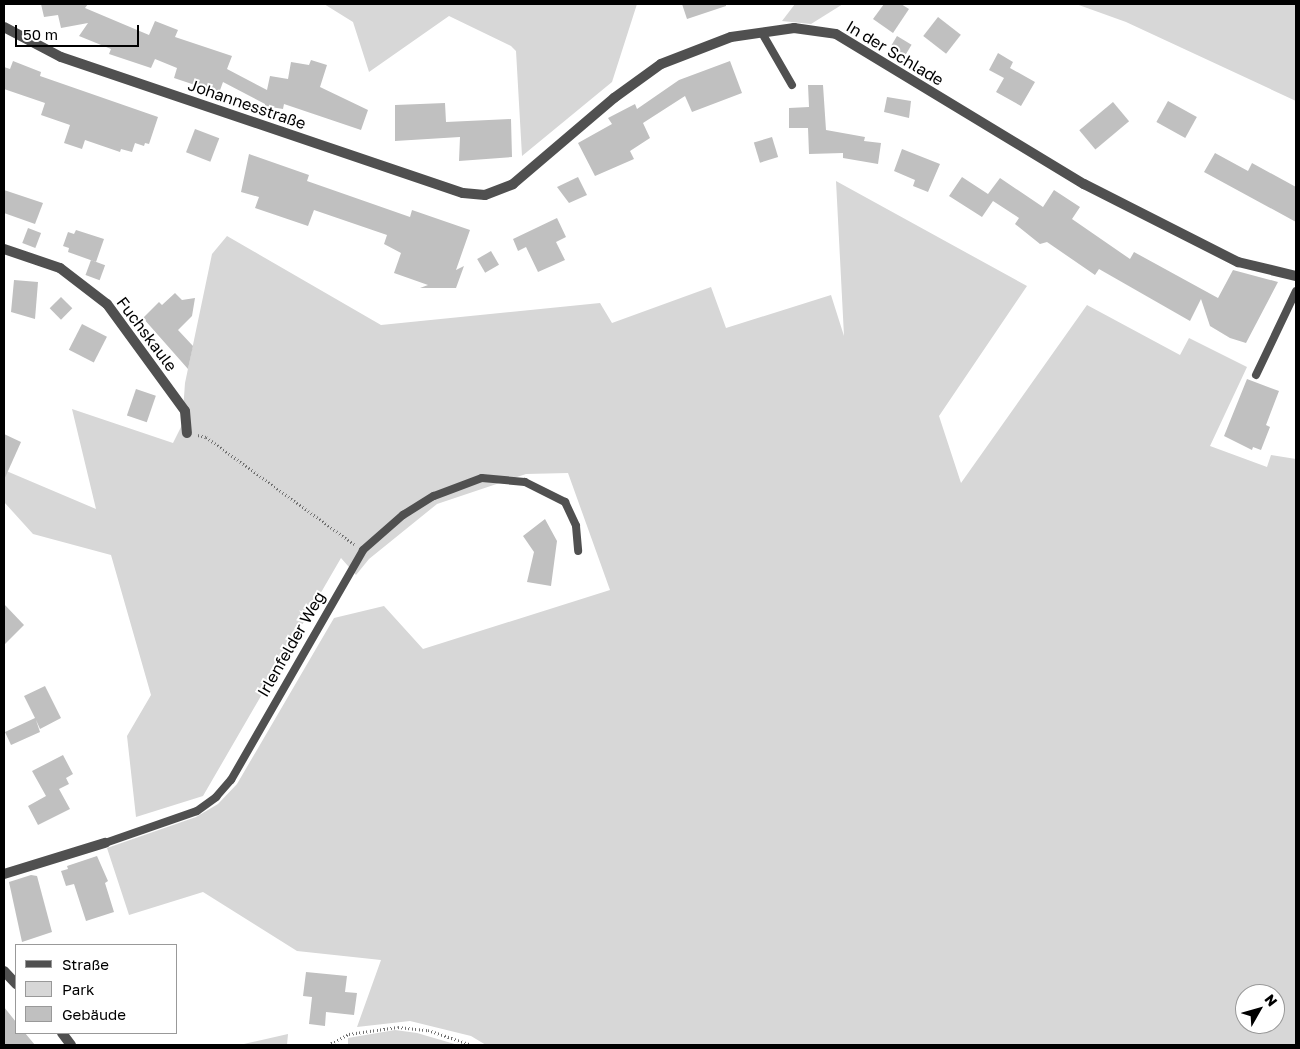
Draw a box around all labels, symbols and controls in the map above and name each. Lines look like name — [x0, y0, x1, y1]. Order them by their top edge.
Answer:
scale bar — [18, 15, 141, 47]
street label: In der Schlade — [843, 16, 947, 90]
text: 50 m — [23, 25, 58, 43]
street label: Johannesstraße — [186, 75, 308, 133]
street label: Fuchskaule — [113, 293, 181, 375]
street label: Irlenfelder Weg — [253, 588, 329, 700]
legend — [15, 944, 178, 1034]
text: Straße — [62, 955, 109, 973]
text: Park — [62, 980, 94, 998]
north arrow — [1235, 984, 1285, 1034]
text: N — [1261, 991, 1281, 1009]
text: Gebäude — [62, 1005, 126, 1023]

